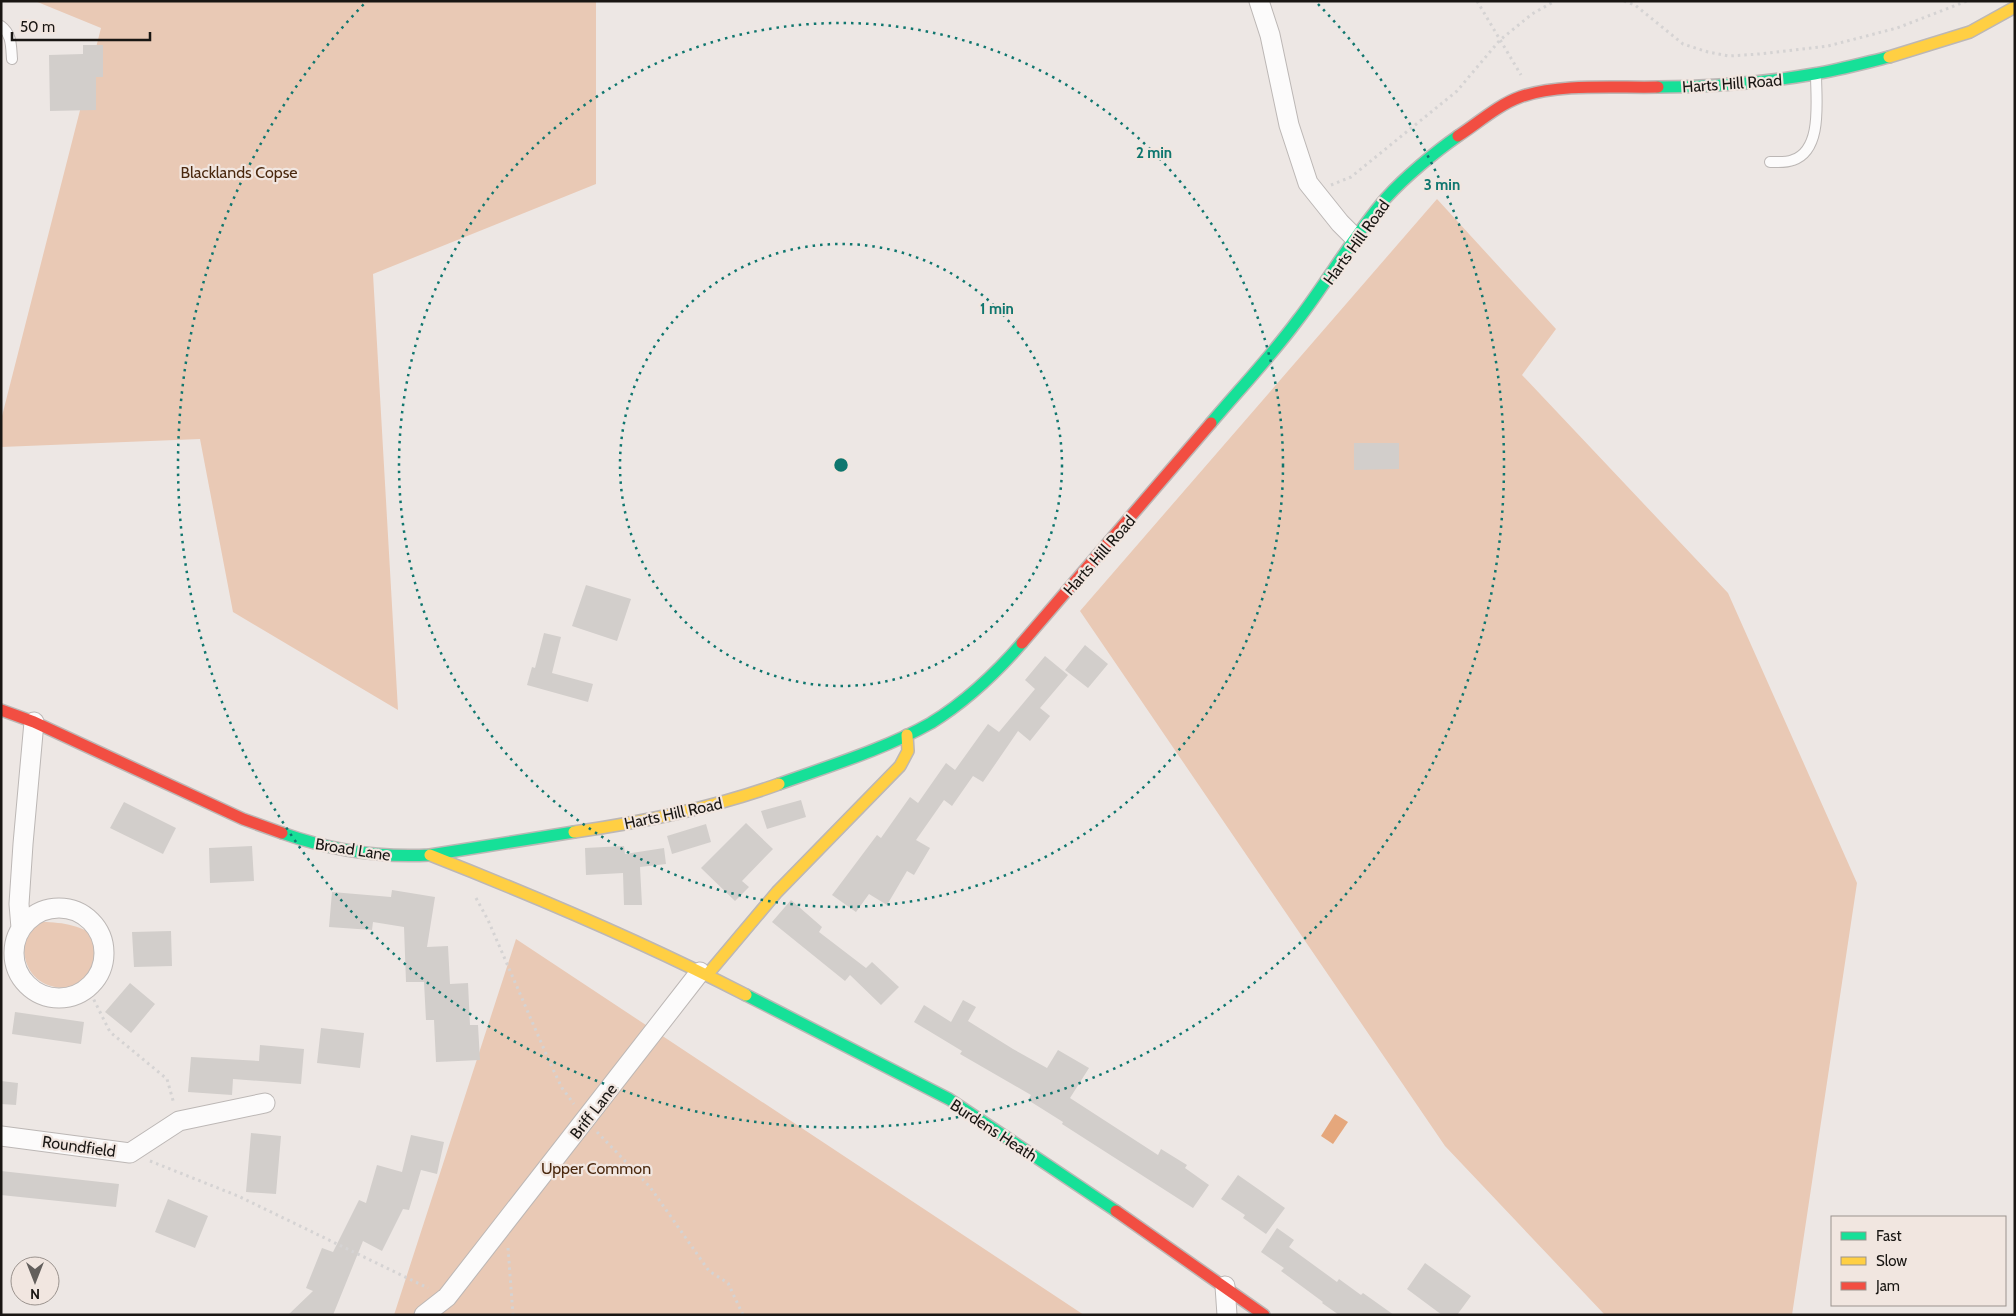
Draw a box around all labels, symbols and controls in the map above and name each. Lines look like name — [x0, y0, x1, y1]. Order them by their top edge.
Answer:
scale bar — [12, 10, 150, 42]
text: 50 m — [20, 18, 55, 36]
street label: Harts Hill Road — [1682, 71, 1783, 96]
text: 2 min — [1136, 144, 1172, 162]
park label: Blacklands Copse — [180, 163, 298, 182]
text: 3 min — [1424, 176, 1460, 194]
street label: Harts Hill Road — [1319, 196, 1393, 288]
text: 1 min — [980, 300, 1014, 318]
centre of rings — [832, 456, 850, 474]
street label: Harts Hill Road — [1059, 511, 1139, 599]
street label: Harts Hill Road — [622, 794, 724, 833]
street label: Broad Lane — [314, 834, 392, 865]
street label: Briff Lane — [566, 1080, 621, 1143]
street label: Burdens Heath — [947, 1095, 1041, 1166]
street label: Roundfield — [41, 1132, 117, 1161]
park label: Upper Common — [541, 1159, 651, 1178]
legend — [1831, 1216, 2006, 1306]
text: Fast — [1876, 1227, 1901, 1245]
text: Slow — [1876, 1252, 1907, 1270]
north arrow — [10, 1256, 60, 1306]
text: Jam — [1875, 1277, 1900, 1295]
text: N — [30, 1285, 40, 1303]

